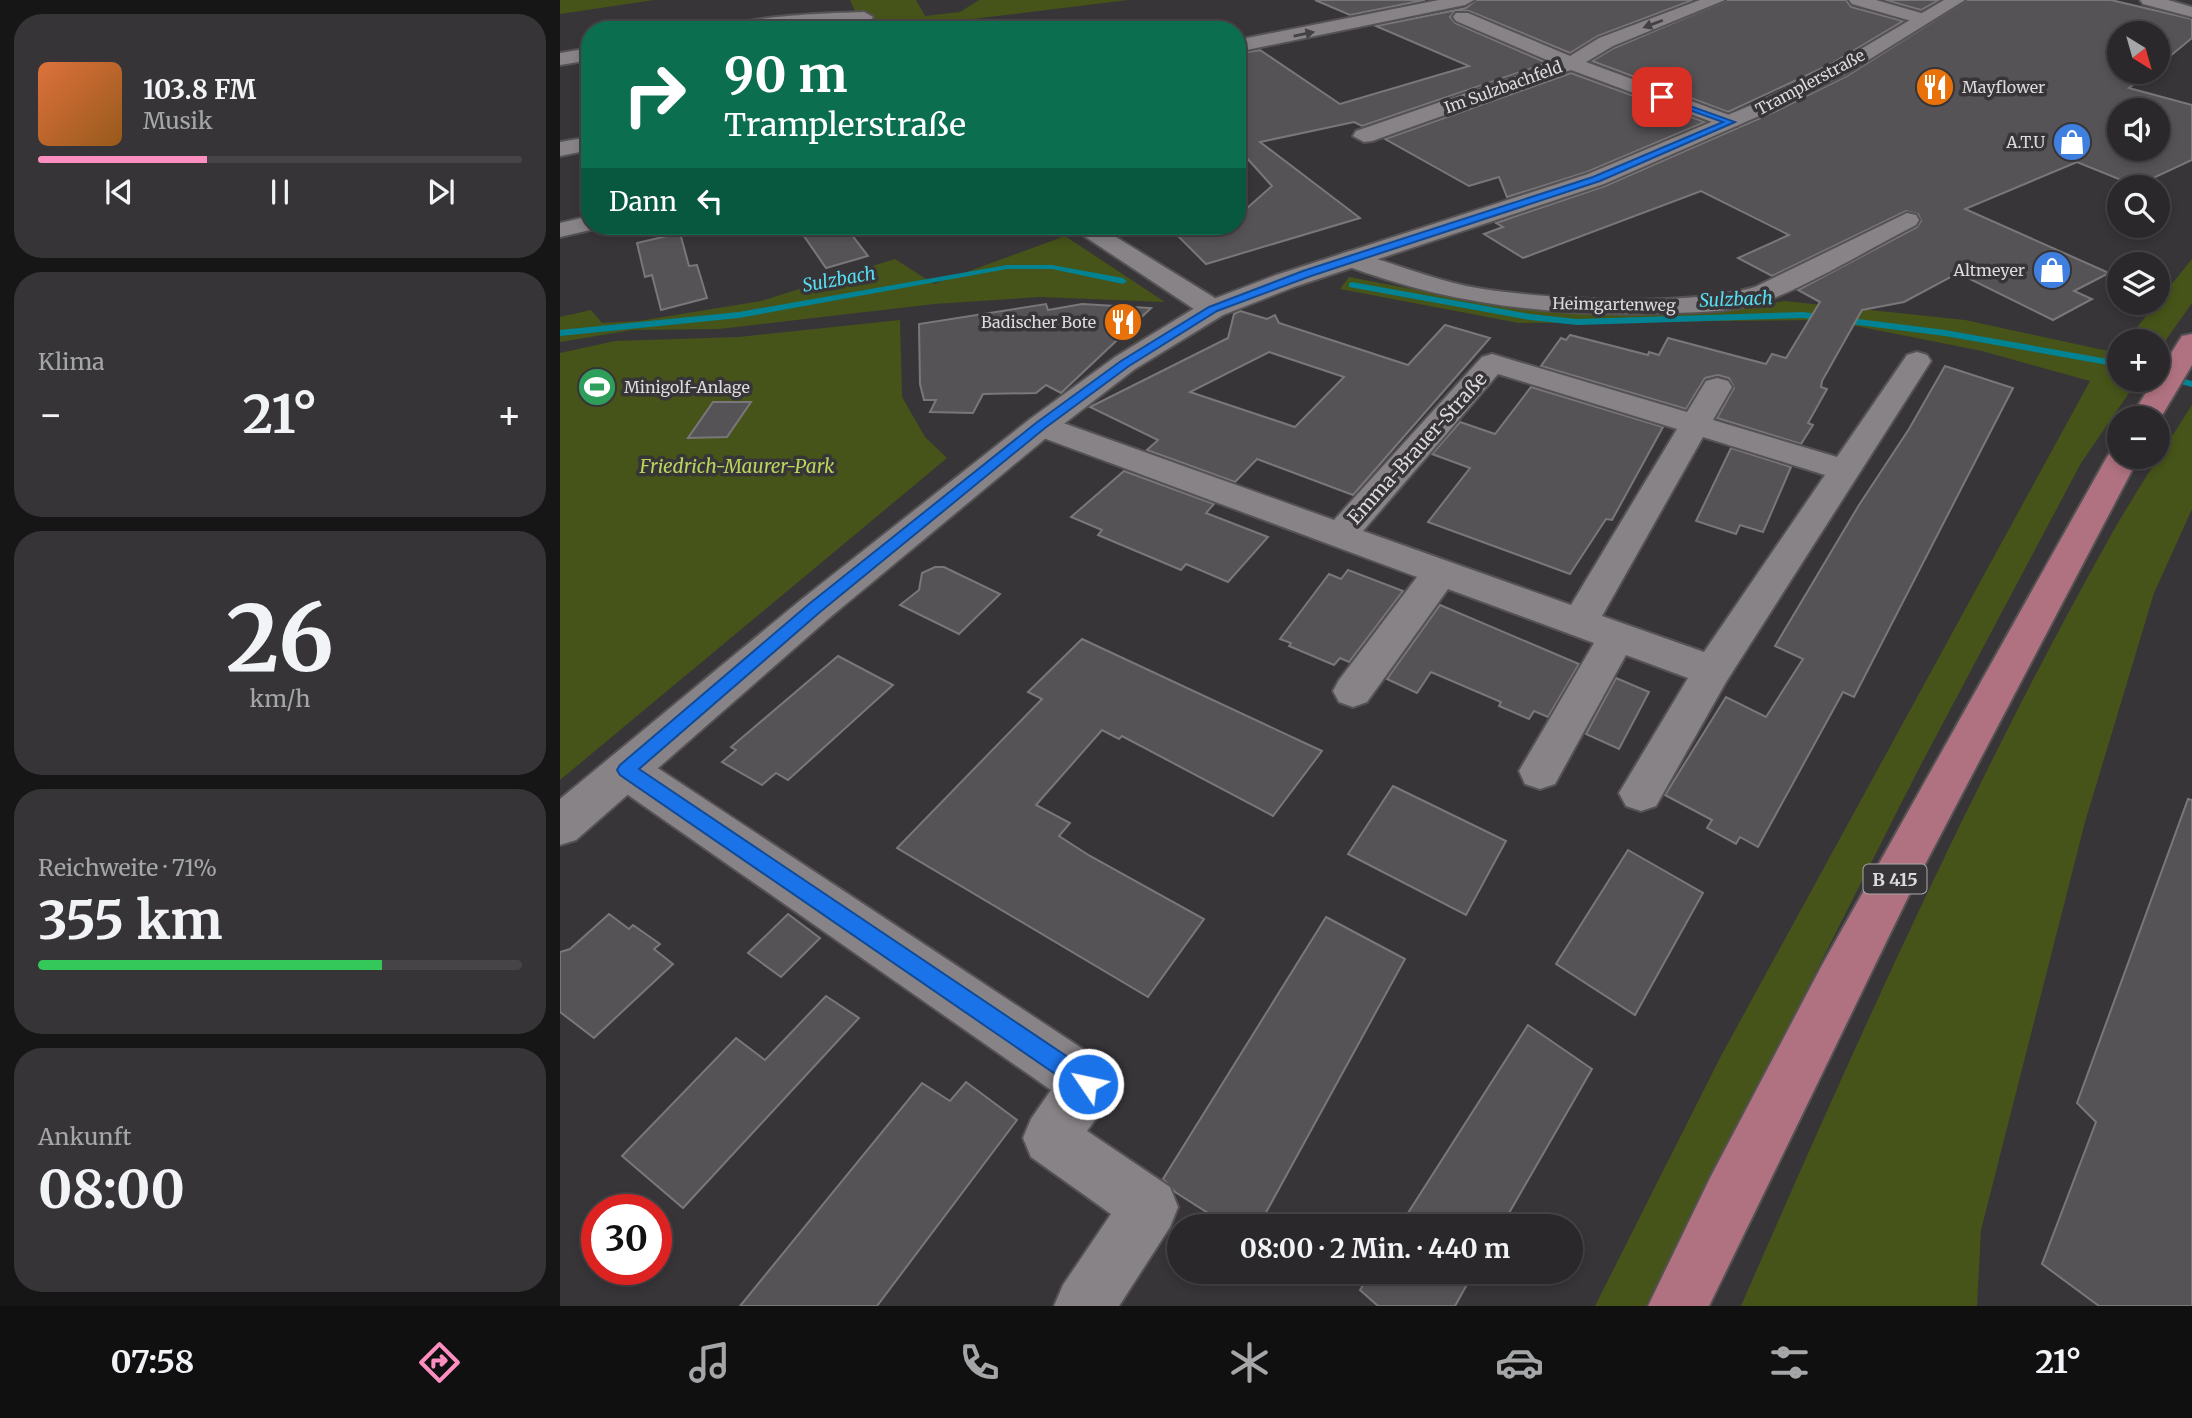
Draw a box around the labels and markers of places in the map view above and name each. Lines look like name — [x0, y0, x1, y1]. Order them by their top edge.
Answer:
restaurant icon: Mayflower — [1914, 66, 1956, 108]
pin — [1632, 67, 1692, 127]
place label: Mayflower — [1962, 77, 2045, 97]
shop icon: A.T.U — [2051, 121, 2093, 163]
place label: A.T.U — [2005, 132, 2045, 152]
shop icon: Altmeyer — [2031, 249, 2073, 291]
place label: Altmeyer — [1952, 260, 2025, 280]
restaurant icon: Badischer Bote — [1102, 301, 1144, 343]
place label: Badischer Bote — [981, 312, 1096, 332]
sports icon: Minigolf-Anlage — [576, 366, 618, 408]
place label: Minigolf-Anlage — [624, 377, 750, 397]

